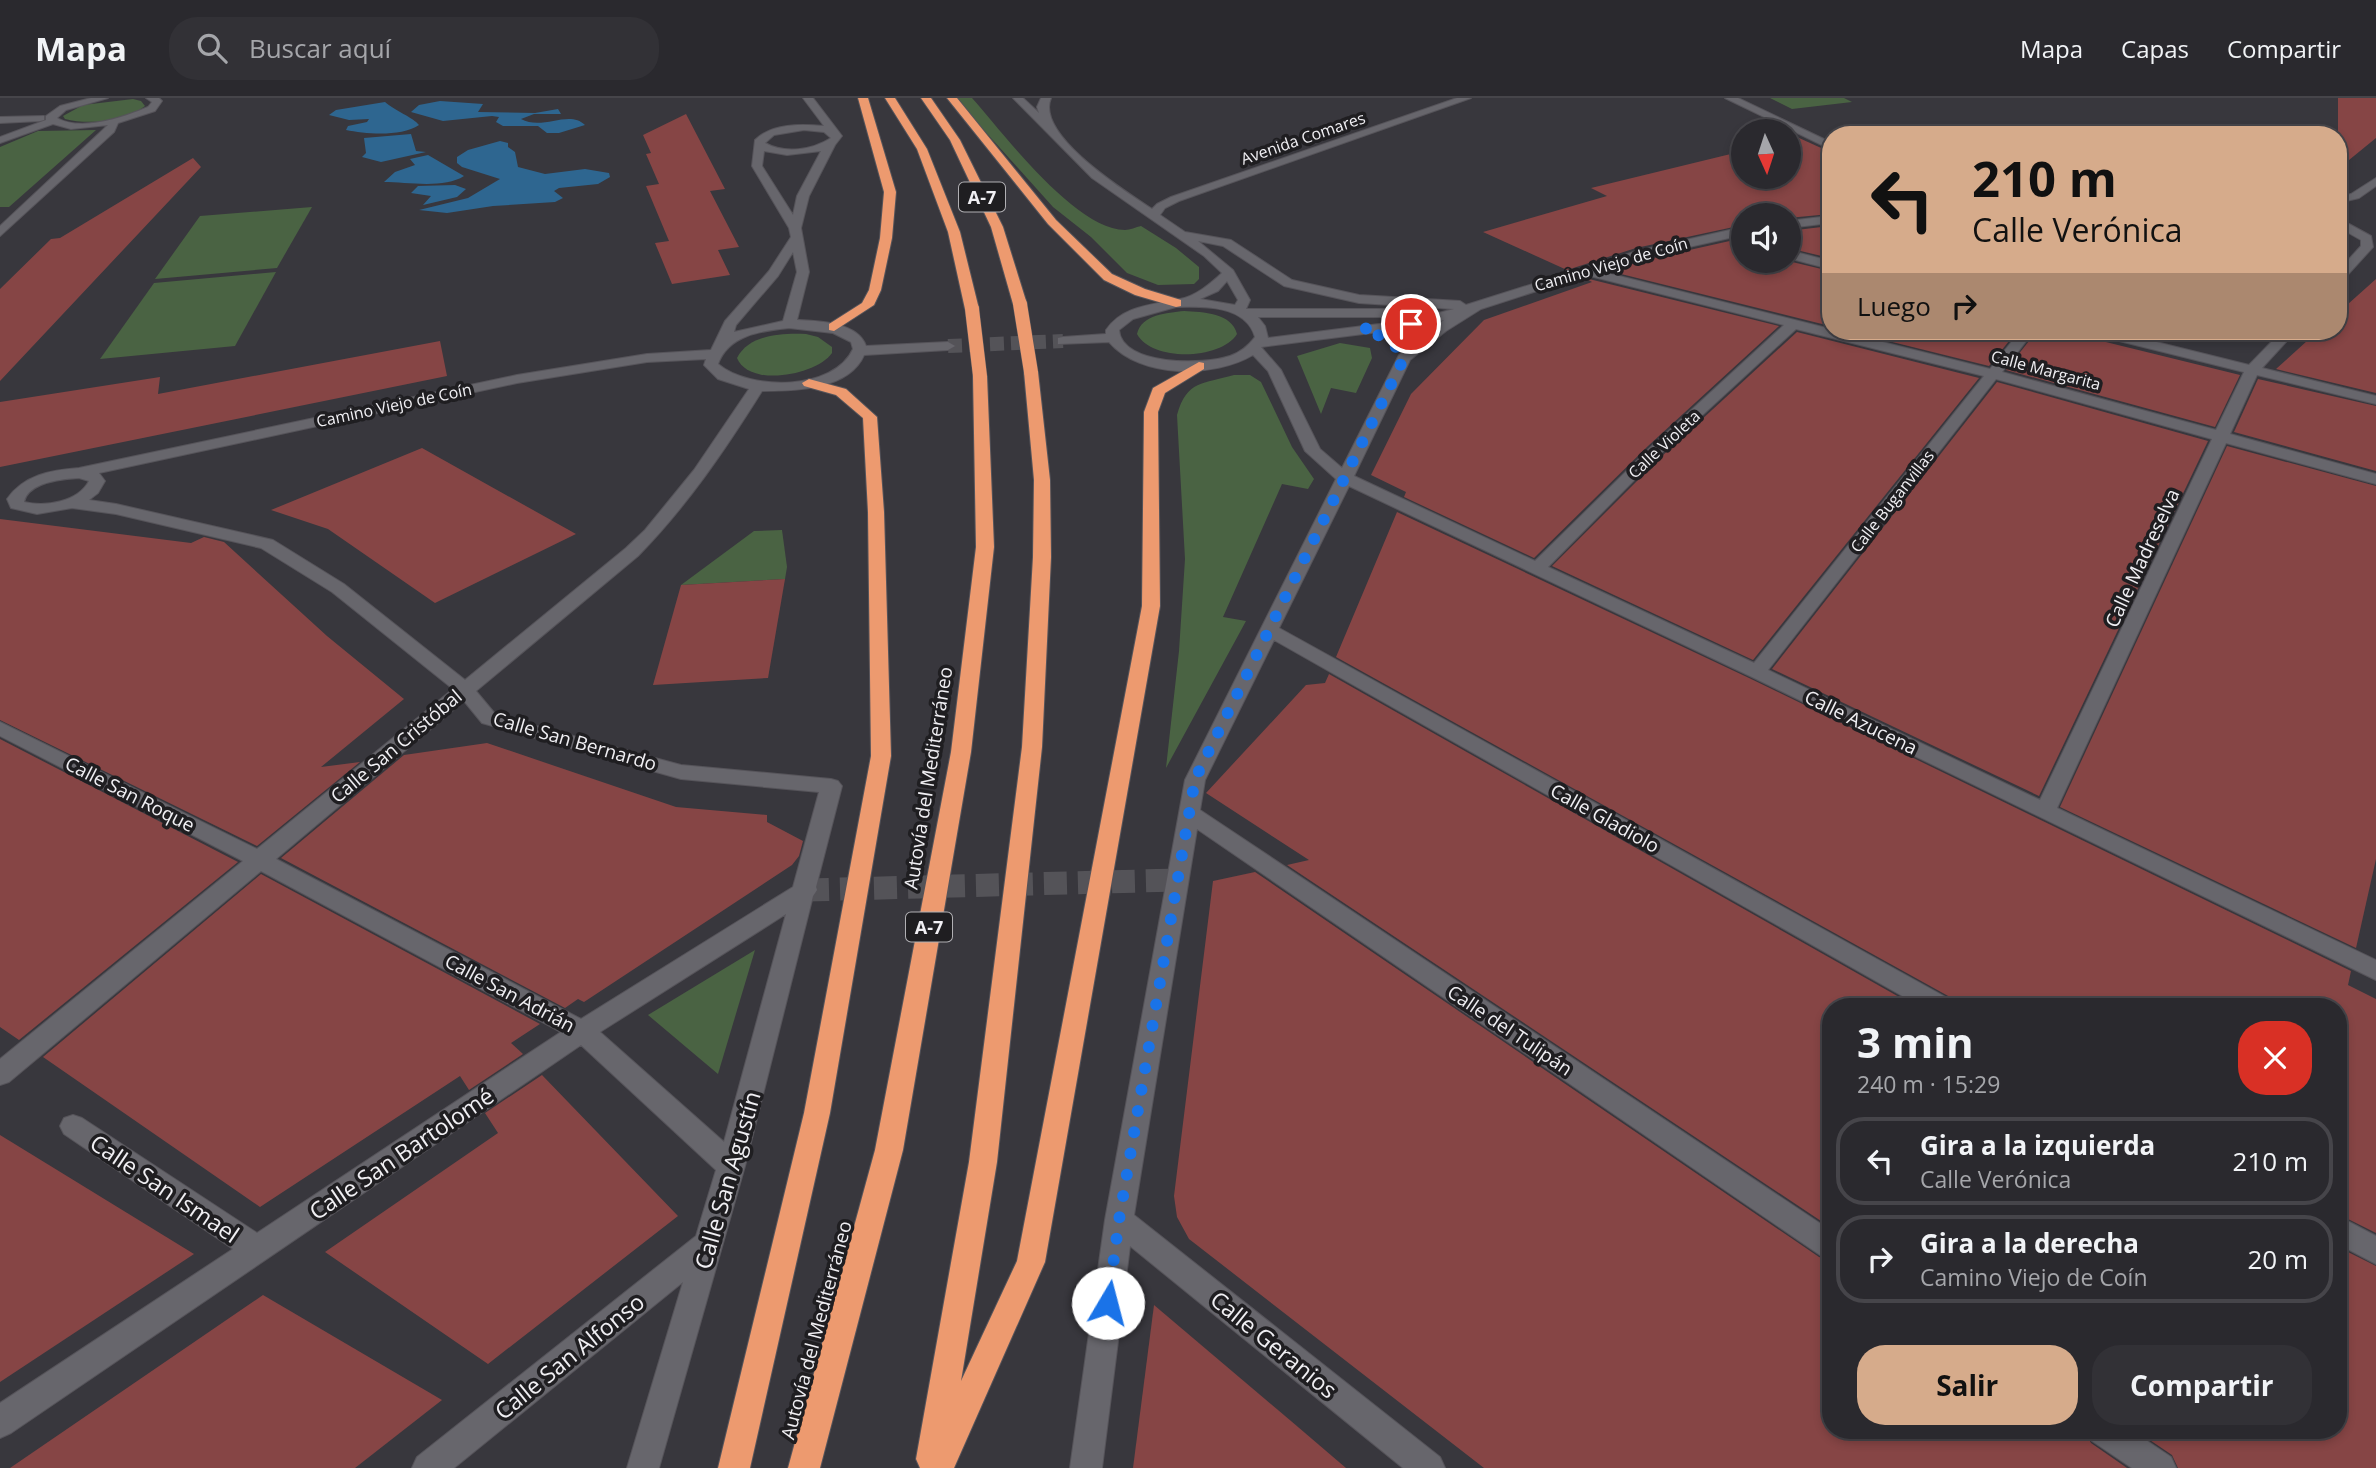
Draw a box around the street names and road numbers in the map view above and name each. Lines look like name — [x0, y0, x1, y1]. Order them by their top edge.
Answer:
street label: Avenida Comares — [1238, 106, 1368, 170]
road number: A-7 — [959, 182, 1005, 212]
street label: Camino Viejo de Coín — [1532, 232, 1690, 296]
street label: Calle Margarita — [1989, 345, 2103, 395]
street label: Camino Viejo de Coín — [314, 378, 474, 432]
street label: Calle Violeta — [1623, 405, 1705, 483]
street label: Calle Buganvillas — [1845, 445, 1939, 557]
street label: Calle Madreselva — [2099, 485, 2185, 631]
street label: Autovía del Mediterráneo — [898, 665, 958, 891]
street label: Calle San Cristóbal — [325, 683, 467, 809]
street label: Calle Azucena — [1800, 684, 1922, 760]
street label: Calle San Bernardo — [490, 705, 660, 777]
street label: Calle San Roque — [61, 750, 199, 838]
street label: Calle Gladiolo — [1546, 777, 1664, 859]
road number: A-7 — [906, 912, 952, 942]
street label: Calle San Adrián — [440, 948, 580, 1038]
street label: Calle del Tulipán — [1443, 979, 1577, 1081]
street label: Calle San Bartolomé — [302, 1079, 500, 1227]
street label: Calle San Agustín — [686, 1087, 768, 1273]
street label: Calle San Ismael — [84, 1126, 246, 1250]
street label: Autovía del Mediterráneo — [774, 1218, 858, 1442]
street label: Calle Geranios — [1204, 1283, 1344, 1405]
street label: Calle San Alfonso — [487, 1286, 651, 1426]

